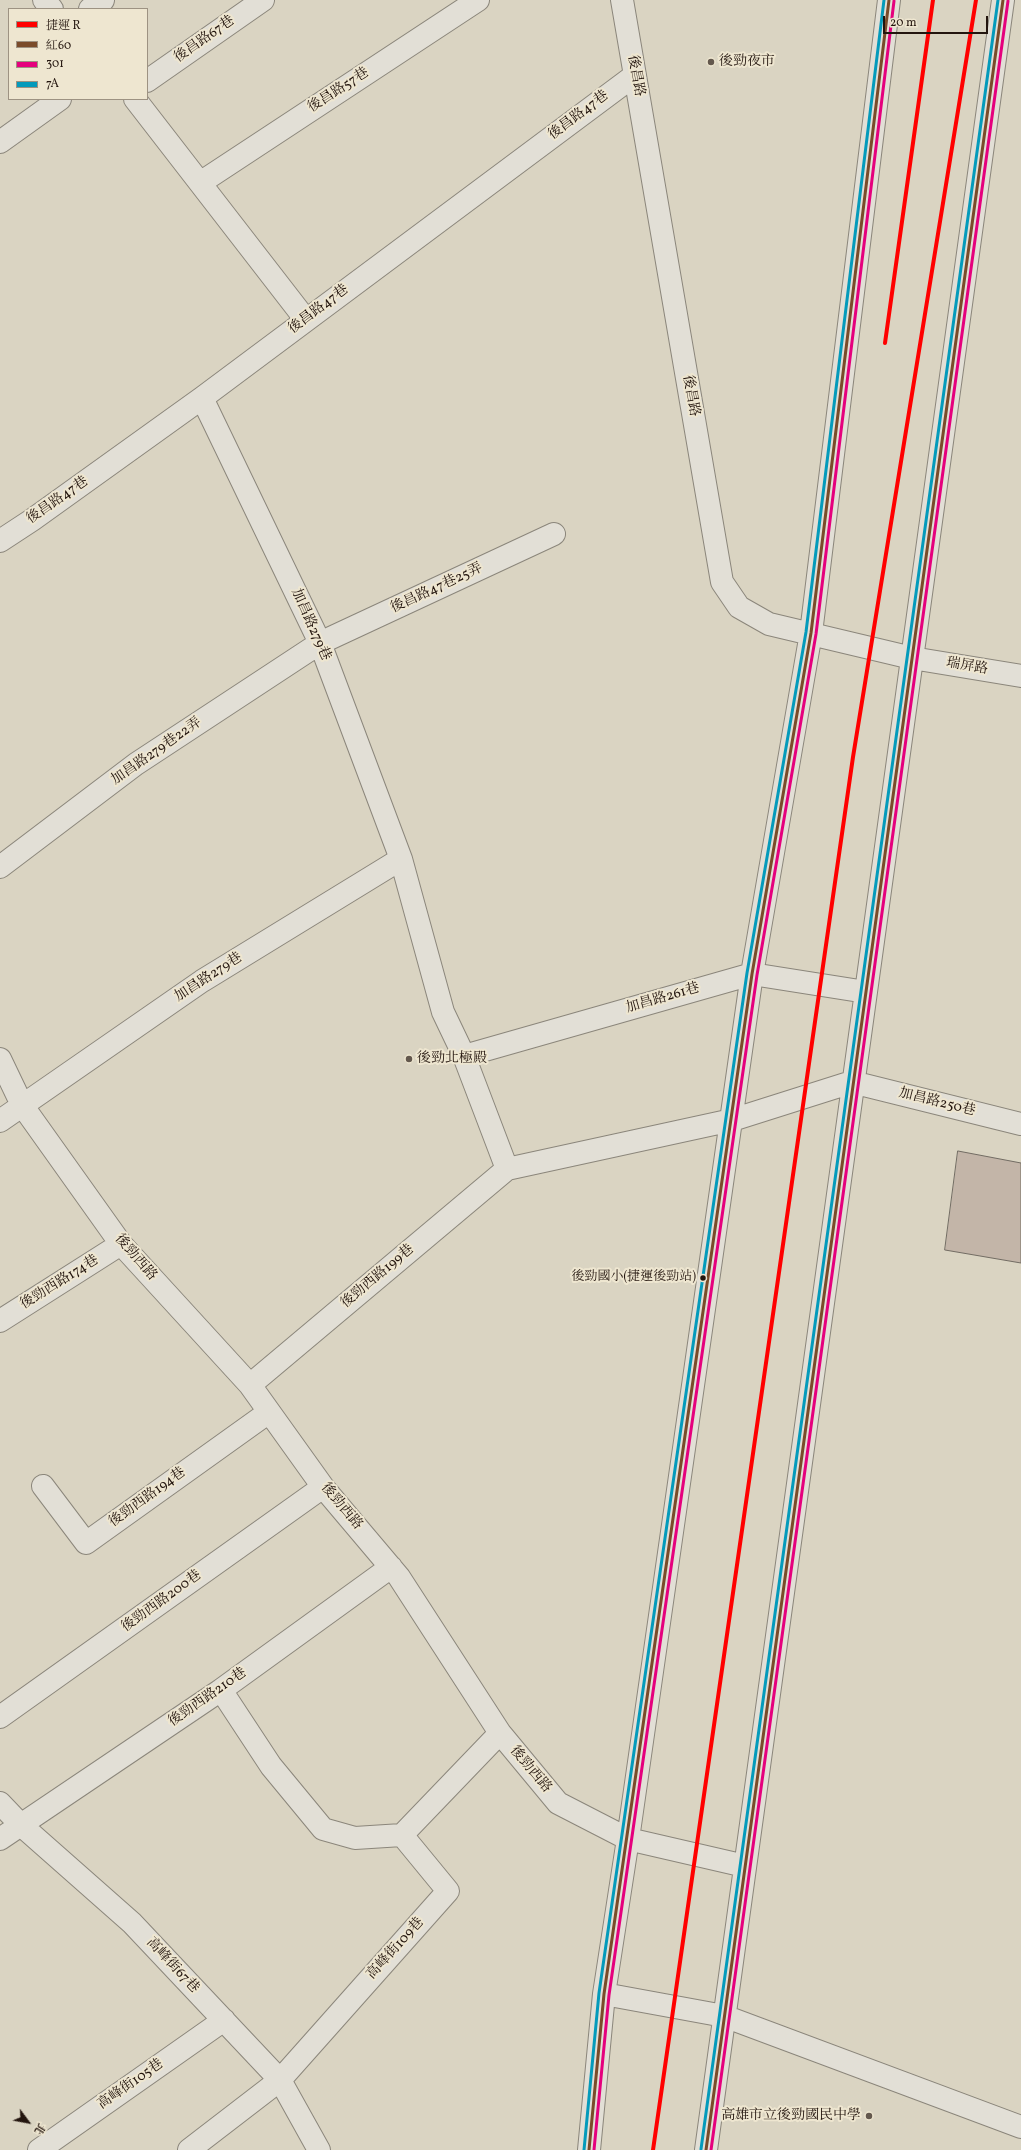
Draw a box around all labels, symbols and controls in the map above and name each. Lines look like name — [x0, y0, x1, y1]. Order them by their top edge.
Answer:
legend — [8, 8, 148, 100]
scale bar — [885, 8, 990, 34]
street label: 後昌路67巷 — [172, 13, 238, 67]
text: 20 m — [890, 15, 917, 31]
text: 捷運 R — [46, 18, 81, 34]
text: 紅60 — [46, 38, 71, 54]
street label: 後昌路 — [623, 54, 647, 98]
place label: 後勁夜市 — [719, 54, 775, 70]
text: 301 — [46, 56, 64, 72]
marker: 後勁夜市 — [706, 57, 716, 67]
street label: 後昌路57巷 — [305, 65, 373, 117]
text: 7A — [46, 76, 59, 92]
street label: 後昌路47巷 — [546, 88, 612, 144]
street label: 後昌路47巷 — [286, 282, 352, 338]
street label: 後昌路 — [678, 374, 702, 418]
street label: 後昌路47巷 — [24, 474, 92, 528]
street label: 後昌路47巷25弄 — [388, 560, 486, 618]
street label: 加昌路279巷 — [287, 586, 333, 664]
street label: 瑞屏路 — [945, 655, 989, 679]
street label: 加昌路279巷22弄 — [109, 715, 205, 789]
street label: 加昌路279巷 — [172, 950, 246, 1006]
street label: 加昌路261巷 — [624, 980, 702, 1018]
place label: 後勁北極殿 — [417, 1051, 487, 1067]
marker: 後勁北極殿 — [404, 1054, 414, 1064]
street label: 加昌路250巷 — [897, 1085, 977, 1121]
street label: 後勁西路 — [110, 1231, 160, 1285]
street label: 後勁西路199巷 — [338, 1242, 418, 1312]
street label: 後勁西路174巷 — [18, 1252, 102, 1314]
place label: 後勁國小(捷運後勁站) — [571, 1270, 696, 1286]
marker: 後勁國小(捷運後勁站) — [698, 1273, 708, 1283]
street label: 後勁西路194巷 — [106, 1465, 190, 1531]
street label: 後勁西路 — [317, 1480, 365, 1534]
street label: 後勁西路200巷 — [119, 1567, 205, 1637]
street label: 後勁西路210巷 — [166, 1665, 250, 1731]
street label: 後勁西路 — [506, 1743, 554, 1797]
street label: 高峰街109巷 — [364, 1915, 428, 1983]
street label: 高峰街67巷 — [142, 1935, 202, 1997]
street label: 高峰街105巷 — [95, 2056, 167, 2114]
north arrow — [8, 2102, 48, 2142]
place label: 高雄市立後勁國民中學 — [721, 2108, 861, 2124]
marker: 高雄市立後勁國民中學 — [864, 2111, 874, 2121]
text: 北 — [29, 2120, 48, 2137]

